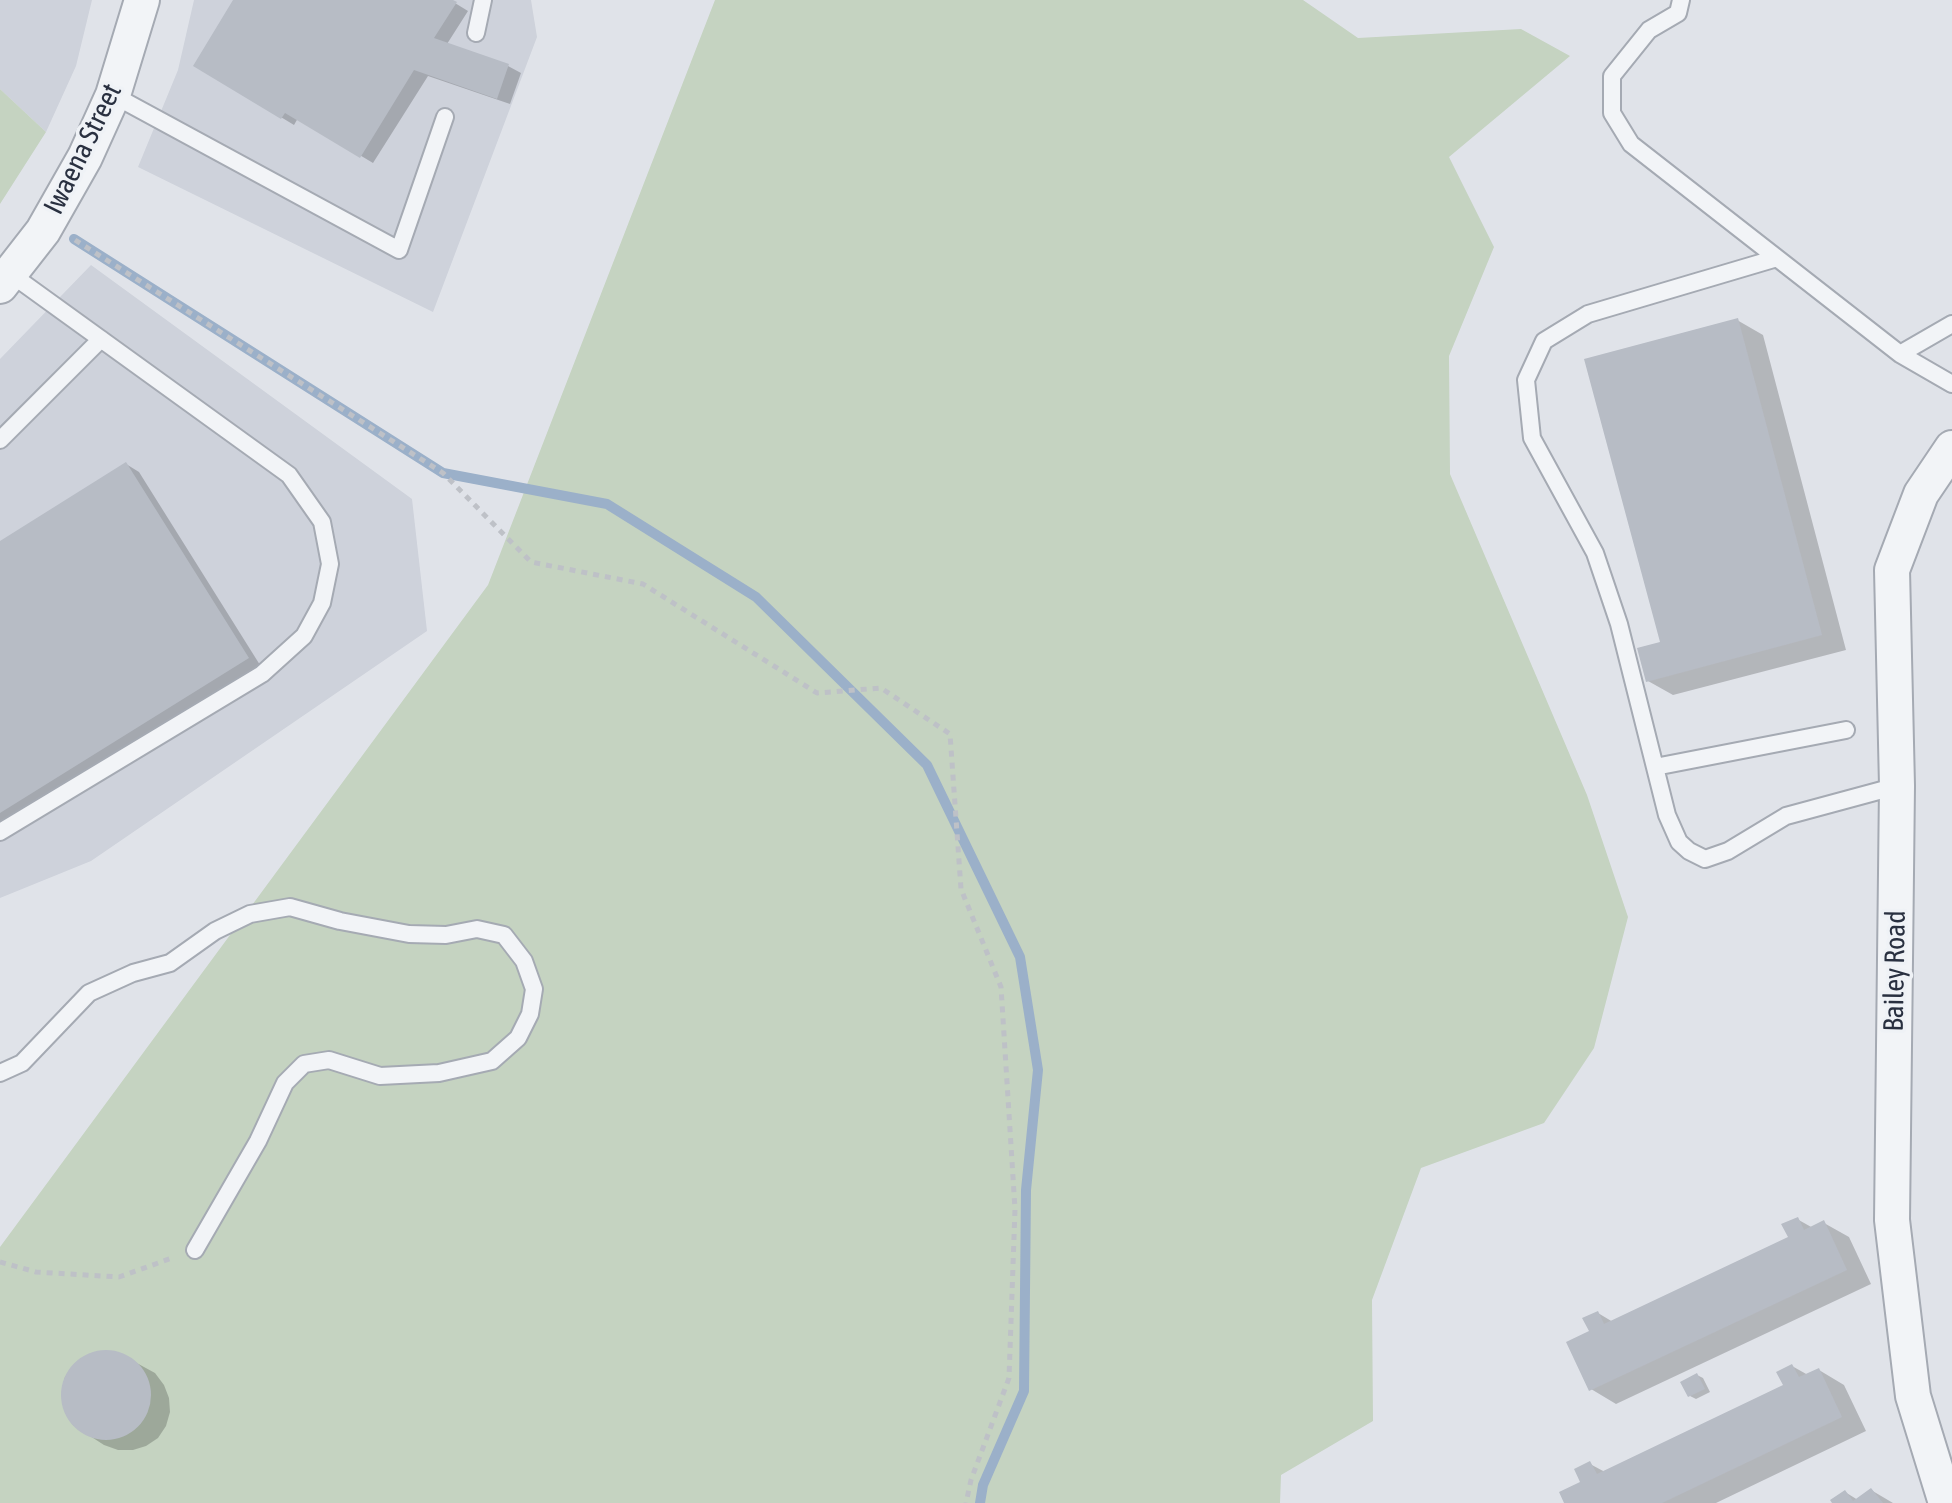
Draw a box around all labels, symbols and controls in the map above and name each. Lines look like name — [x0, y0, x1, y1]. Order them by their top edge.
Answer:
street label: Iwaena Street — [37, 78, 129, 220]
street label: Bailey Road — [1877, 910, 1913, 1032]

